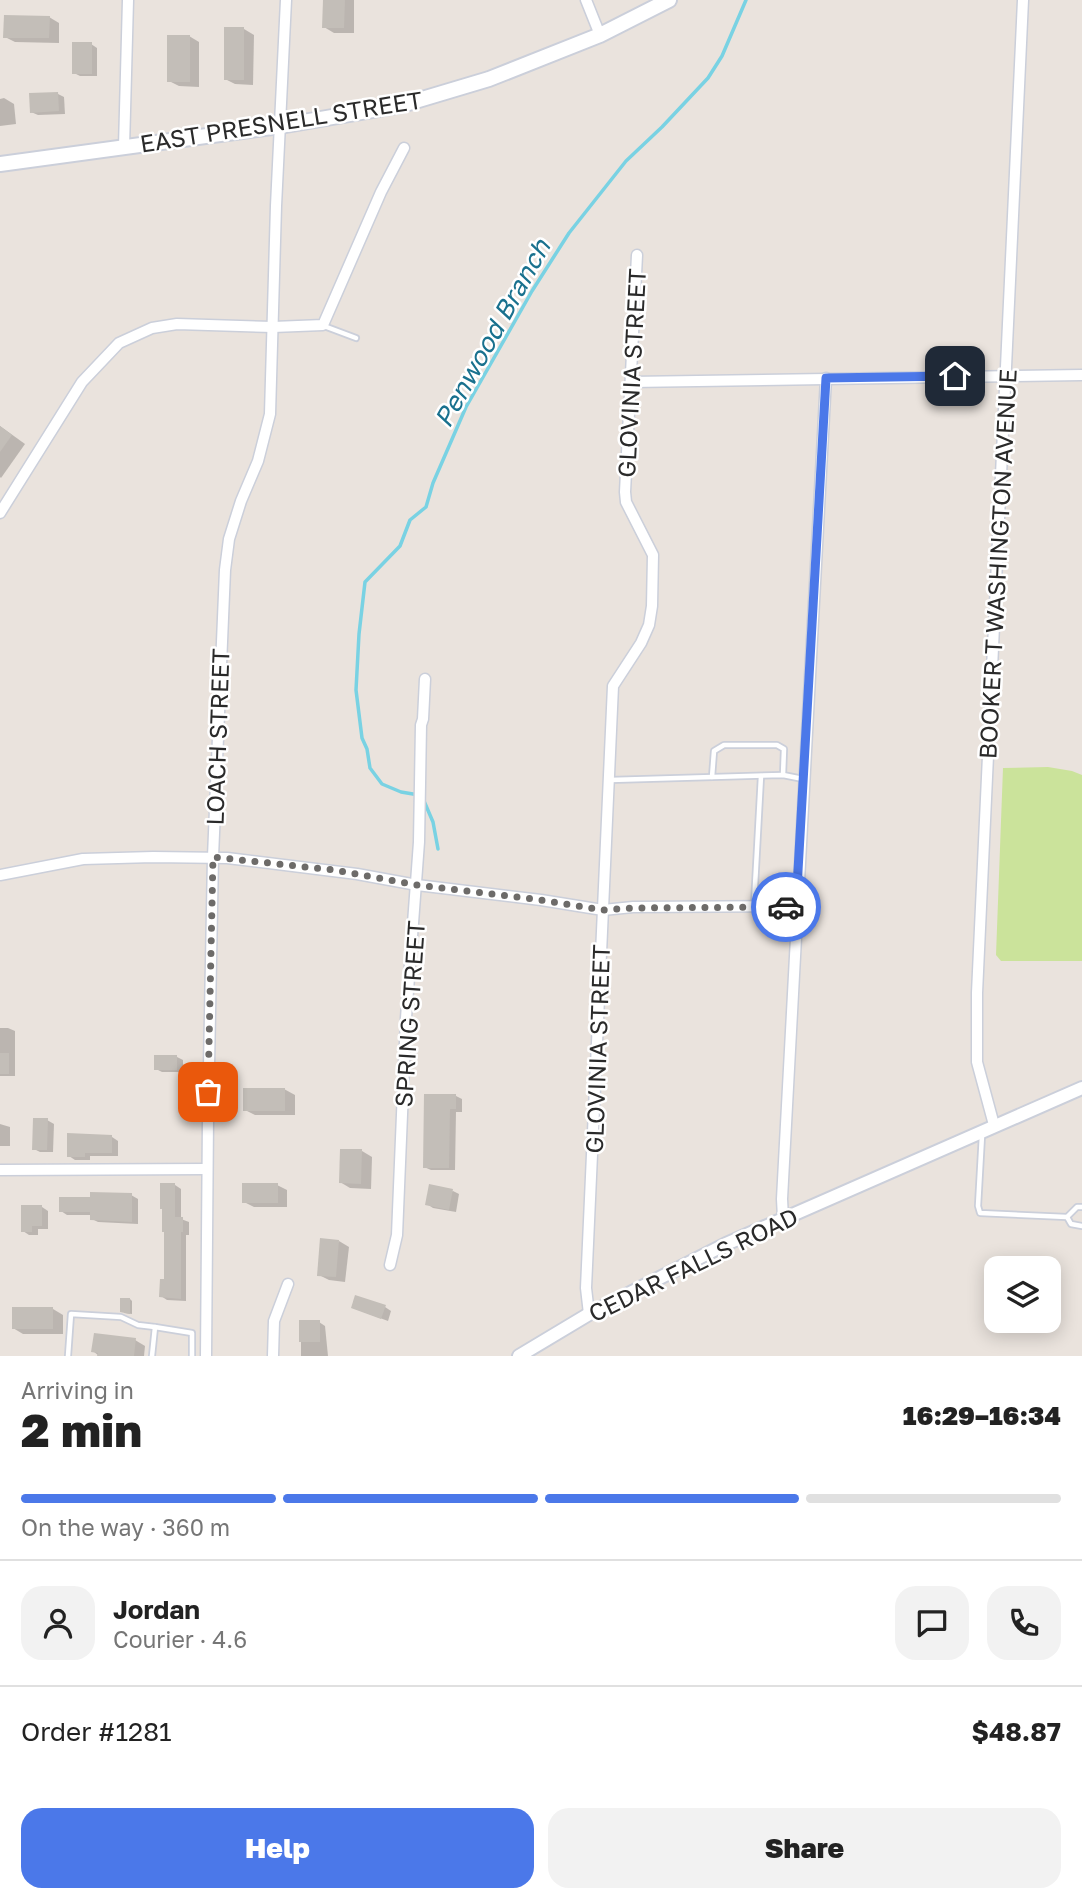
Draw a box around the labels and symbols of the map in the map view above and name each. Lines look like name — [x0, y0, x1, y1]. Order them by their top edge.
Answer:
street label: EAST PRESNELL STREET — [138, 84, 424, 158]
water label: Penwood Branch — [427, 233, 557, 432]
street label: GLOVINIA STREET — [611, 268, 651, 478]
pin — [925, 346, 985, 406]
street label: BOOKER T WASHINGTON AVENUE — [972, 368, 1022, 760]
street label: LOACH STREET — [199, 648, 235, 826]
courier — [751, 872, 821, 942]
street label: SPRING STREET — [388, 920, 430, 1108]
street label: GLOVINIA STREET — [579, 944, 615, 1154]
pin — [178, 1062, 238, 1122]
street label: CEDAR FALLS ROAD — [584, 1201, 802, 1327]

